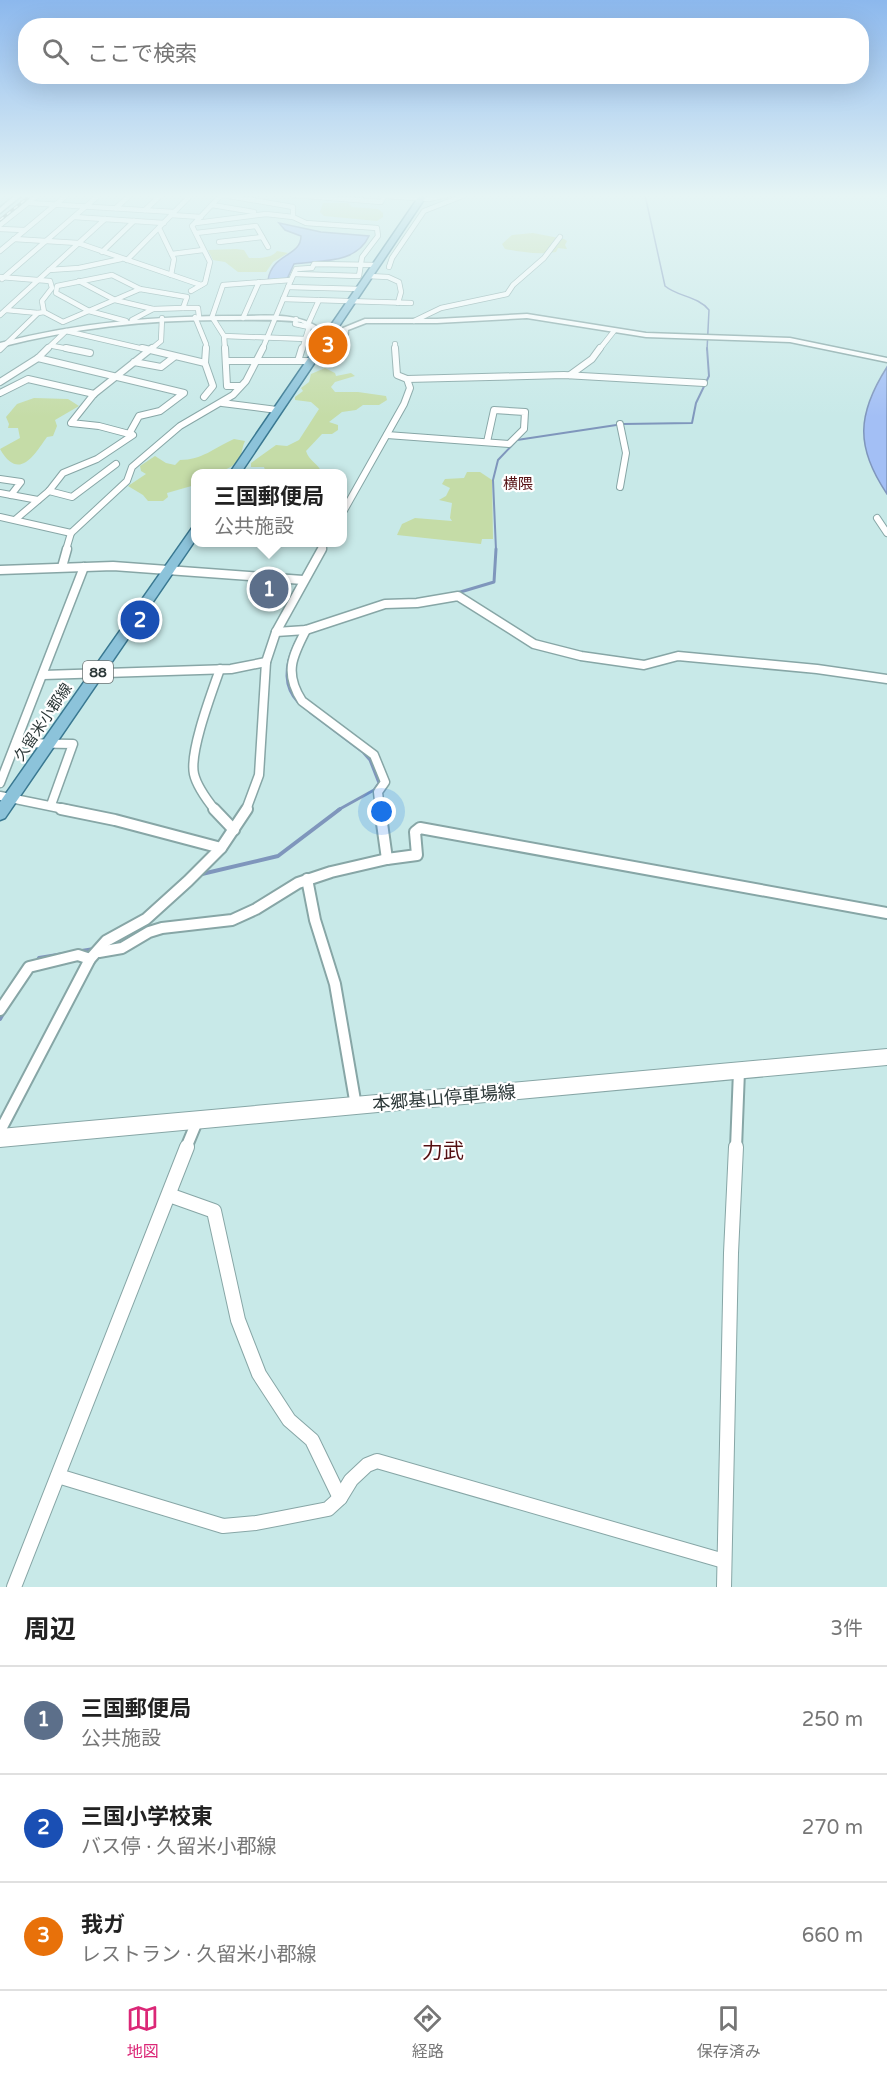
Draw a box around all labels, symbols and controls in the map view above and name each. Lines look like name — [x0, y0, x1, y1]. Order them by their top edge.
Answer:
search box — [18, 18, 869, 84]
icon: search — [39, 35, 72, 68]
text: ここで検索 — [87, 41, 197, 67]
pin: 3 — [308, 322, 348, 368]
popup — [191, 469, 347, 547]
district label: 横隈 — [503, 475, 533, 493]
text: 三国郵便局 — [214, 484, 324, 510]
text: 公共施設 — [214, 515, 294, 539]
pin: 1 — [250, 566, 288, 612]
pin: 2 — [120, 598, 160, 642]
road number: 88 — [83, 661, 113, 683]
street label: 久留米小郡線 — [10, 680, 76, 764]
your location — [367, 797, 396, 826]
street label: 本郷基山停車場線 — [371, 1081, 517, 1115]
district label: 力武 — [422, 1139, 464, 1164]
text: 周辺 — [24, 1614, 76, 1645]
text: 3件 — [830, 1617, 863, 1641]
text: 三国郵便局 — [81, 1696, 191, 1722]
text: 1 — [37, 1708, 50, 1732]
text: 250 m — [802, 1708, 863, 1732]
text: 公共施設 — [81, 1727, 161, 1751]
text: 三国小学校東 — [81, 1804, 213, 1830]
text: 2 — [37, 1816, 50, 1840]
text: 270 m — [802, 1816, 863, 1840]
text: バス停 · 久留米小郡線 — [81, 1835, 277, 1859]
text: 我ガ — [81, 1912, 125, 1938]
text: 3 — [37, 1924, 50, 1948]
text: 660 m — [802, 1924, 863, 1948]
text: レストラン · 久留米小郡線 — [81, 1943, 317, 1967]
tab: 地図 — [126, 2002, 159, 2062]
tab: 経路 — [411, 2002, 444, 2062]
tab: 保存済み — [697, 2002, 761, 2062]

